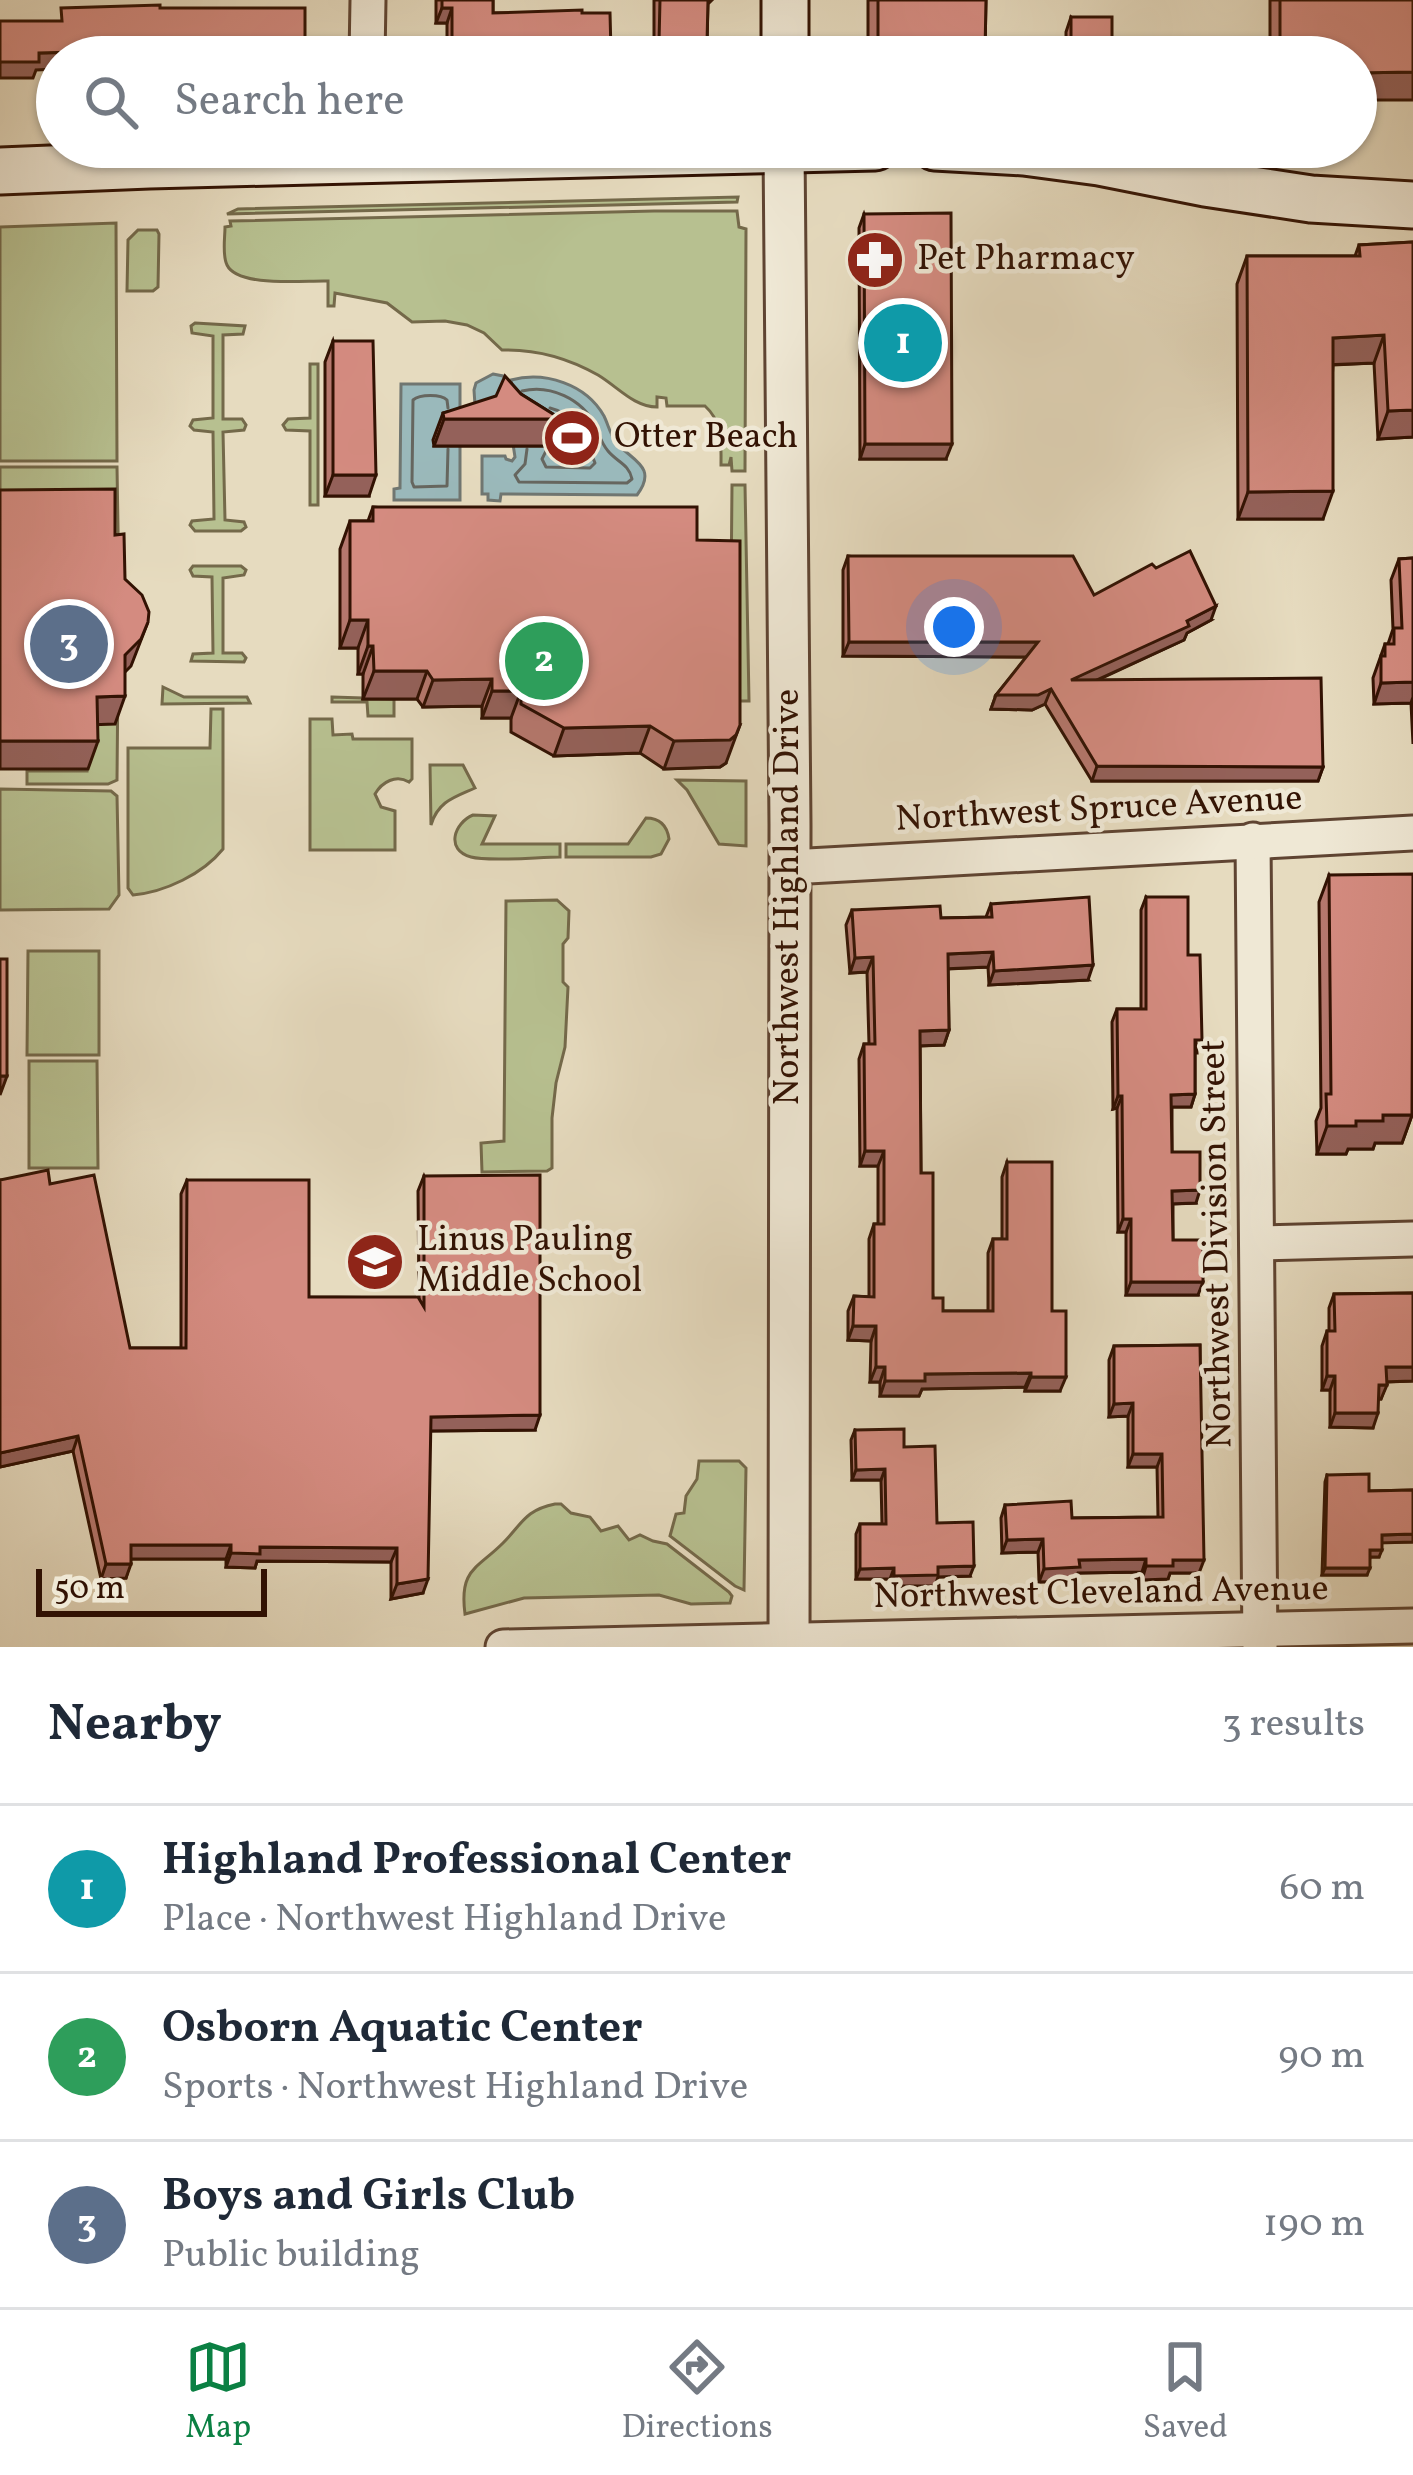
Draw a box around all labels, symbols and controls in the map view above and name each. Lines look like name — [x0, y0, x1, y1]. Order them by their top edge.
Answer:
search box — [36, 36, 1377, 168]
icon: search — [78, 69, 144, 135]
text: Search here — [174, 71, 405, 134]
pharmacy icon: Pet Pharmacy — [844, 229, 906, 291]
place label: Pet Pharmacy — [917, 235, 1135, 285]
pin: 1 — [864, 298, 942, 388]
sports icon: Otter Beach — [541, 407, 603, 469]
place label: Otter Beach — [614, 413, 798, 463]
your location — [924, 597, 984, 657]
pin: 3 — [30, 599, 108, 689]
pin: 2 — [505, 616, 583, 706]
street label: Northwest Highland Drive — [764, 689, 814, 1105]
street label: Northwest Spruce Avenue — [894, 774, 1304, 846]
street label: Northwest Division Street — [1189, 1039, 1247, 1449]
place label: Linus Pauling Middle School — [417, 1216, 642, 1307]
school or university icon: Linus Pauling Middle School — [344, 1231, 406, 1293]
scale bar — [36, 1563, 267, 1616]
street label: Northwest Cleveland Avenue — [873, 1565, 1329, 1623]
text: 50 m — [54, 1567, 125, 1613]
text: Nearby — [48, 1690, 222, 1761]
text: 3 results — [1222, 1698, 1365, 1752]
text: Highland Professional Center — [162, 1830, 791, 1893]
text: 1 — [79, 1862, 95, 1916]
text: 60 m — [1280, 1862, 1365, 1916]
text: Place · Northwest Highland Drive — [162, 1893, 726, 1947]
text: Osborn Aquatic Center — [162, 1998, 643, 2061]
text: 2 — [77, 2030, 97, 2084]
text: 90 m — [1278, 2030, 1365, 2084]
text: Sports · Northwest Highland Drive — [162, 2061, 748, 2115]
text: Boys and Girls Club — [162, 2166, 575, 2229]
text: 3 — [77, 2198, 97, 2252]
text: 190 m — [1263, 2198, 1365, 2252]
text: Public building — [162, 2229, 420, 2283]
tab: Map — [185, 2334, 251, 2452]
tab: Directions — [621, 2334, 773, 2452]
tab: Saved — [1143, 2334, 1228, 2452]

